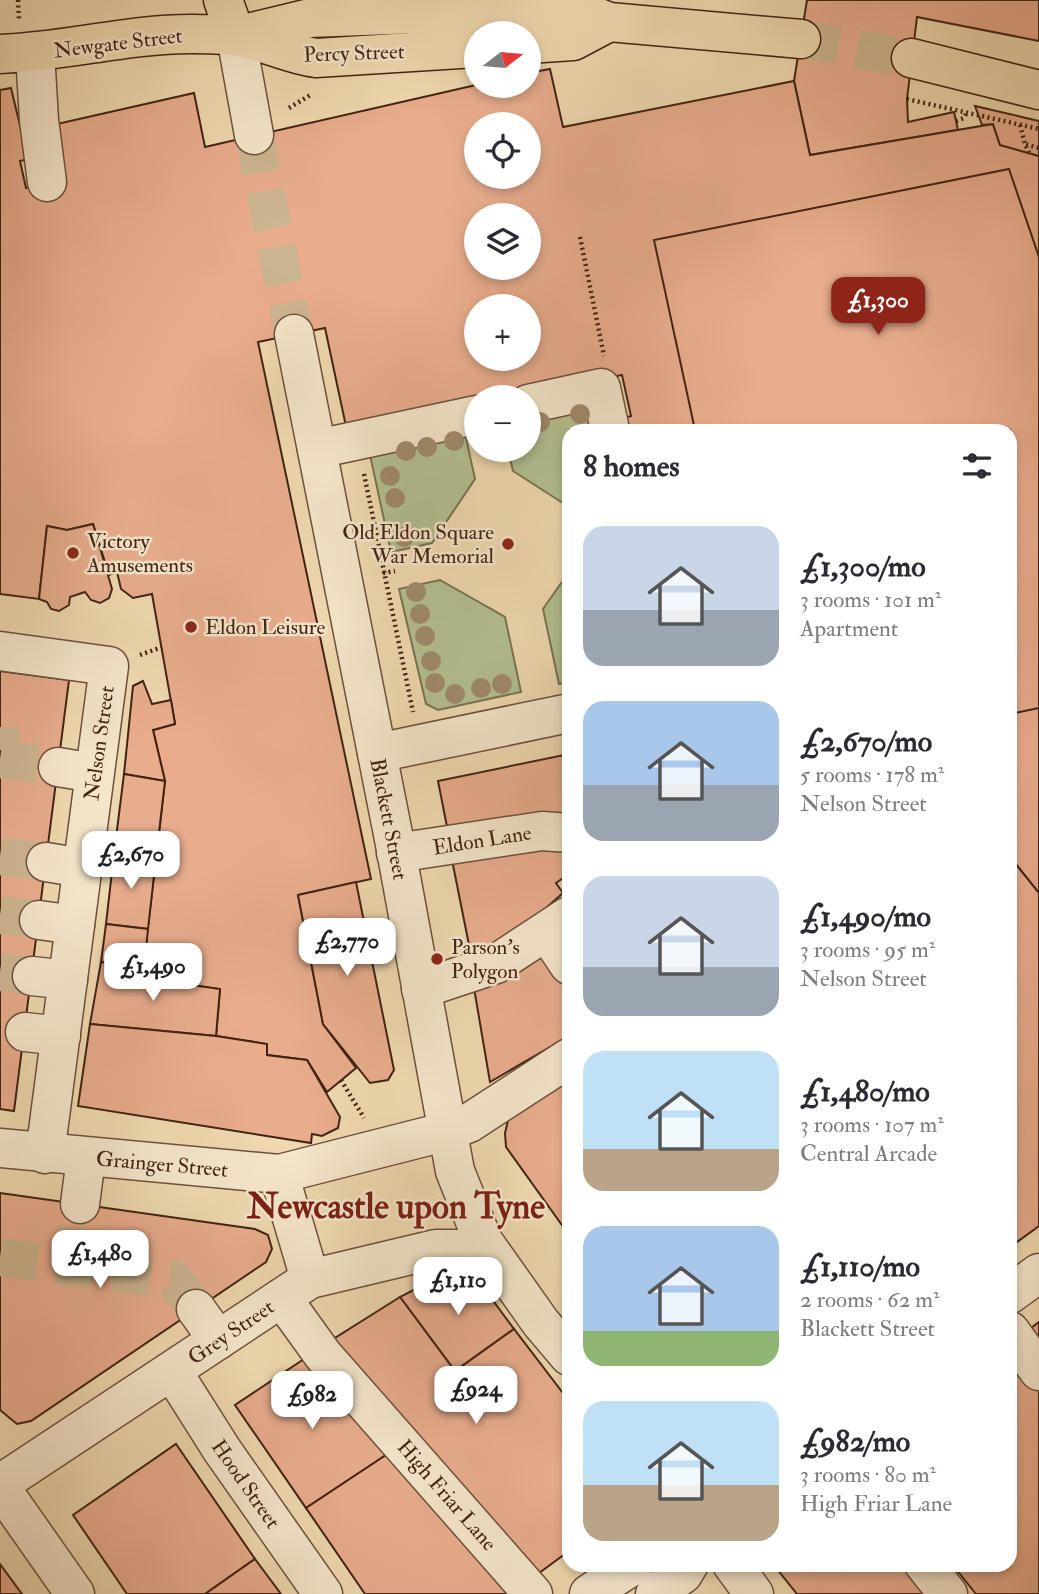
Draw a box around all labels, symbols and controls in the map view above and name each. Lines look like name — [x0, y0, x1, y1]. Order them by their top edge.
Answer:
north arrow — [464, 21, 541, 98]
map controls — [464, 21, 541, 462]
street label: Newgate Street — [52, 22, 184, 65]
street label: Percy Street — [303, 38, 405, 69]
button: locate — [464, 112, 541, 189]
button: layers — [464, 203, 541, 280]
pin: £1,300 — [821, 278, 935, 337]
text: £1,300 — [847, 285, 909, 314]
button: + — [464, 294, 541, 371]
button: − — [464, 385, 541, 462]
icon: filters — [958, 447, 996, 485]
text: 8 homes — [583, 448, 680, 485]
place label: Old Eldon Square War Memorial — [342, 519, 495, 570]
place label: Victory Amusements — [86, 528, 193, 579]
marker: Old Eldon Square War Memorial — [500, 536, 516, 552]
marker: Victory Amusements — [65, 545, 81, 561]
text: £1,300/mo — [800, 548, 926, 585]
icon: home — [639, 554, 723, 638]
text: 3 rooms · 101 m² — [800, 585, 941, 614]
place label: Eldon Leisure — [205, 614, 326, 641]
text: Apartment — [800, 614, 898, 643]
marker: Eldon Leisure — [183, 619, 199, 635]
street label: Nelson Street — [78, 684, 121, 802]
text: £2,670/mo — [800, 723, 932, 760]
icon: home — [639, 729, 723, 813]
street label: Blackett Street — [363, 756, 414, 882]
text: 5 rooms · 178 m² — [800, 760, 944, 789]
text: Nelson Street — [800, 789, 927, 818]
street label: Eldon Lane — [431, 819, 534, 862]
pin: £2,670 — [74, 832, 188, 891]
text: £2,670 — [98, 839, 164, 868]
text: £1,490/mo — [800, 898, 931, 935]
icon: home — [639, 904, 723, 988]
pin: £2,770 — [290, 918, 404, 978]
text: £2,770 — [315, 926, 379, 955]
place label: Parson's Polygon — [451, 934, 520, 985]
text: 3 rooms · 95 m² — [800, 935, 935, 964]
pin: £1,490 — [96, 944, 210, 1003]
text: £1,490 — [120, 951, 186, 980]
marker: Parson's Polygon — [429, 951, 445, 967]
text: Nelson Street — [800, 964, 927, 993]
text: £1,480/mo — [800, 1073, 930, 1110]
icon: home — [639, 1079, 723, 1163]
text: 3 rooms · 107 m² — [800, 1110, 944, 1139]
text: Central Arcade — [800, 1139, 937, 1168]
street label: Grainger Street — [95, 1145, 229, 1184]
district label: Newcastle upon Tyne — [246, 1185, 545, 1230]
pin: £1,480 — [43, 1230, 157, 1290]
text: £1,480 — [68, 1238, 132, 1267]
text: £1,110/mo — [800, 1248, 920, 1285]
icon: home — [639, 1254, 723, 1338]
pin: £1,110 — [401, 1258, 515, 1317]
text: £1,110 — [429, 1265, 487, 1294]
text: 2 rooms · 62 m² — [800, 1285, 939, 1314]
street label: Grey Street — [183, 1294, 280, 1371]
text: Blackett Street — [800, 1314, 935, 1343]
pin: £924 — [435, 1366, 517, 1426]
pin: £982 — [271, 1372, 353, 1431]
text: £924 — [450, 1374, 502, 1403]
text: £982 — [287, 1379, 337, 1408]
text: £982/mo — [800, 1423, 910, 1460]
icon: home — [639, 1429, 723, 1513]
street label: High Friar Lane — [391, 1434, 503, 1557]
street label: Hood Street — [205, 1435, 286, 1534]
text: 3 rooms · 80 m² — [800, 1460, 936, 1489]
text: High Friar Lane — [800, 1489, 952, 1518]

